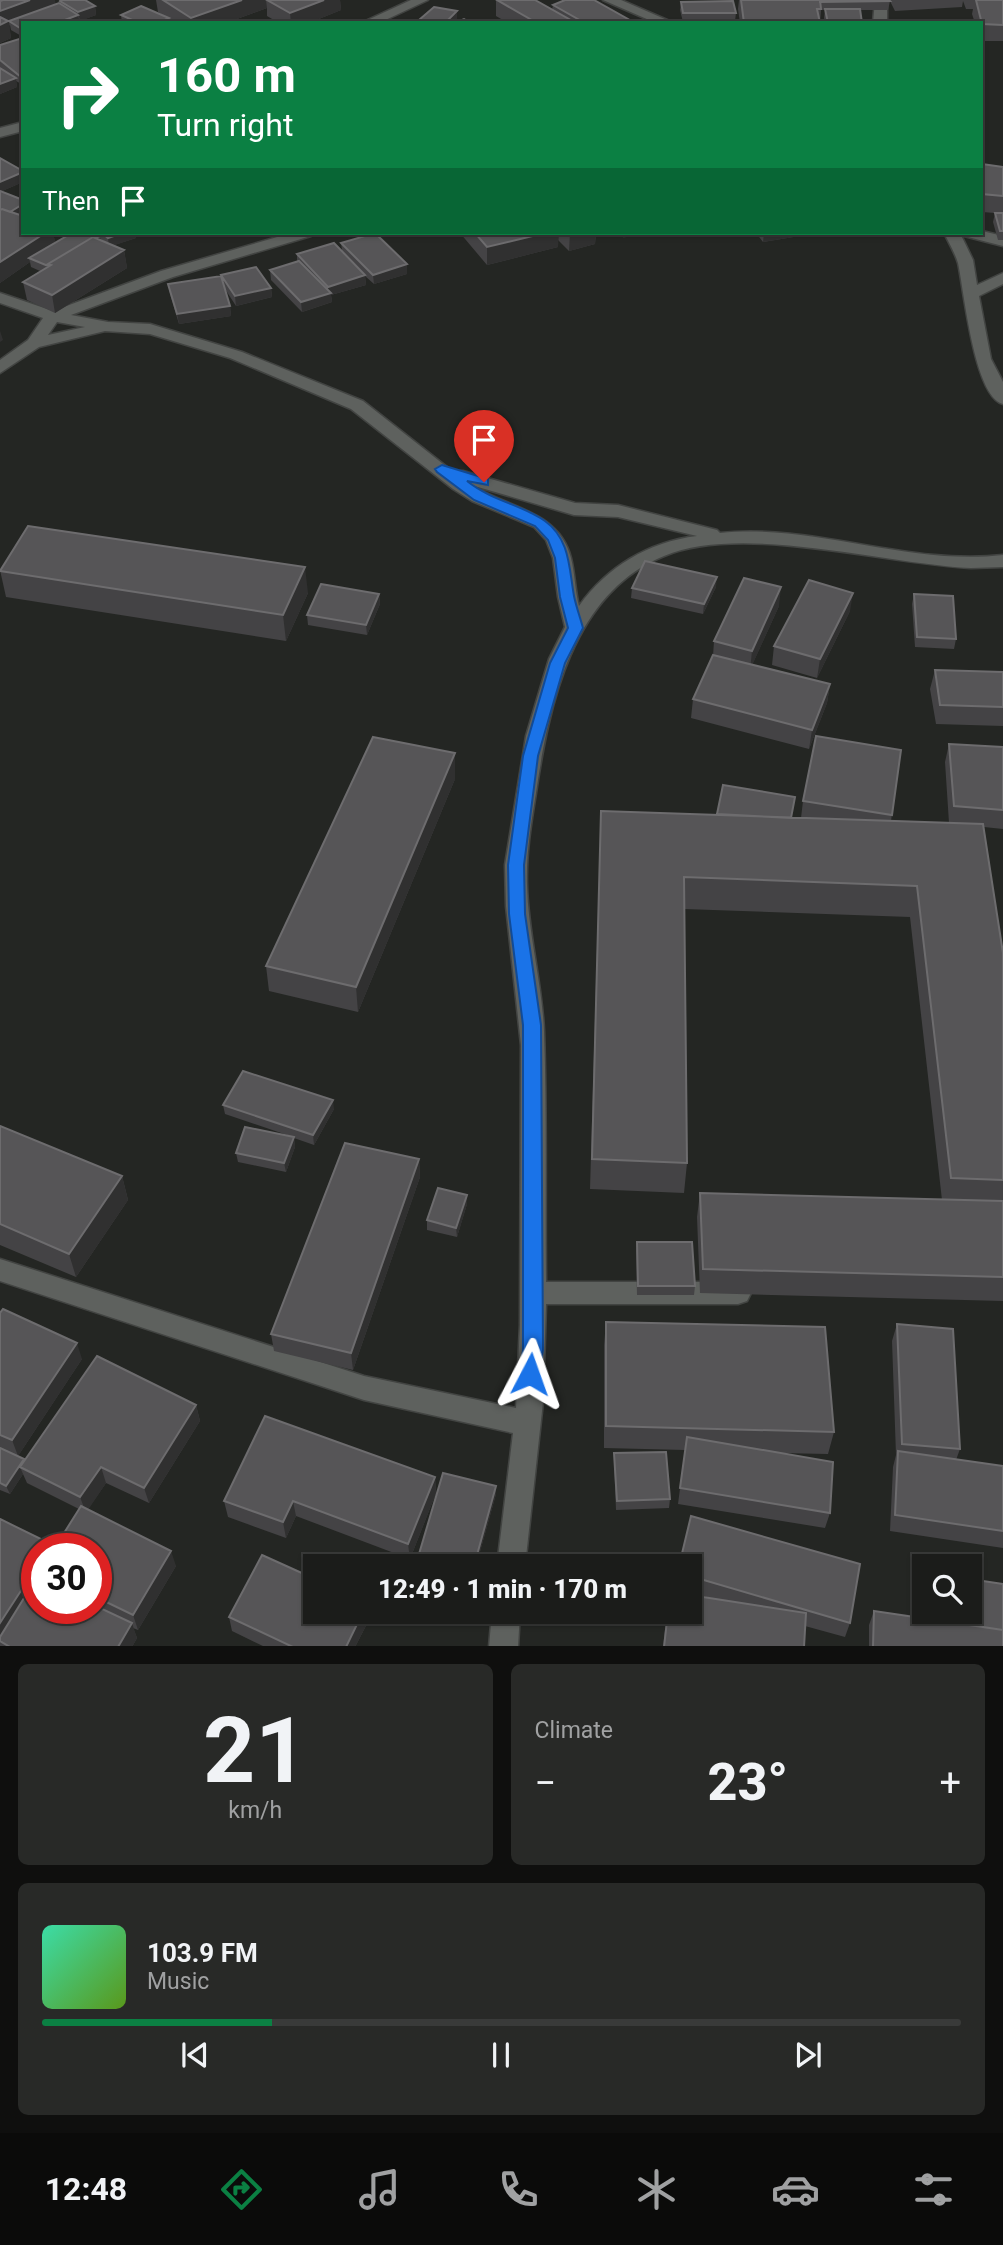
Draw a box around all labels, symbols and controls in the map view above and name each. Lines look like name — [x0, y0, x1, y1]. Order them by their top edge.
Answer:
text: 160 m — [157, 47, 296, 104]
icon: right — [42, 49, 133, 140]
text: Turn right — [157, 106, 293, 144]
icon: arrive — [114, 182, 152, 220]
text: Then — [42, 186, 100, 216]
pin — [454, 410, 514, 482]
icon: arrive — [465, 421, 503, 459]
position arrow — [493, 1337, 567, 1411]
speed limit sign: 30 — [21, 1533, 112, 1624]
map controls — [912, 1554, 982, 1624]
button: search — [912, 1554, 982, 1624]
text: 12:49 · 1 min · 170 m — [378, 1574, 627, 1604]
text: 21 — [203, 1698, 307, 1804]
text: Climate — [535, 1717, 613, 1744]
text: 23° — [708, 1752, 788, 1813]
text: − — [535, 1761, 556, 1805]
text: + — [939, 1761, 961, 1805]
text: km/h — [228, 1797, 282, 1824]
text: 103.9 FM — [147, 1938, 258, 1968]
text: Music — [147, 1968, 209, 1995]
icon: previous — [176, 2036, 214, 2074]
icon: pause — [482, 2036, 520, 2074]
icon: next — [789, 2036, 827, 2074]
icon: directions — [217, 2165, 266, 2214]
icon: music — [355, 2165, 404, 2214]
icon: phone — [494, 2165, 543, 2214]
icon: climate — [632, 2165, 681, 2214]
icon: car — [771, 2165, 820, 2214]
icon: filters — [909, 2165, 958, 2214]
text: 12:48 — [45, 2170, 127, 2208]

